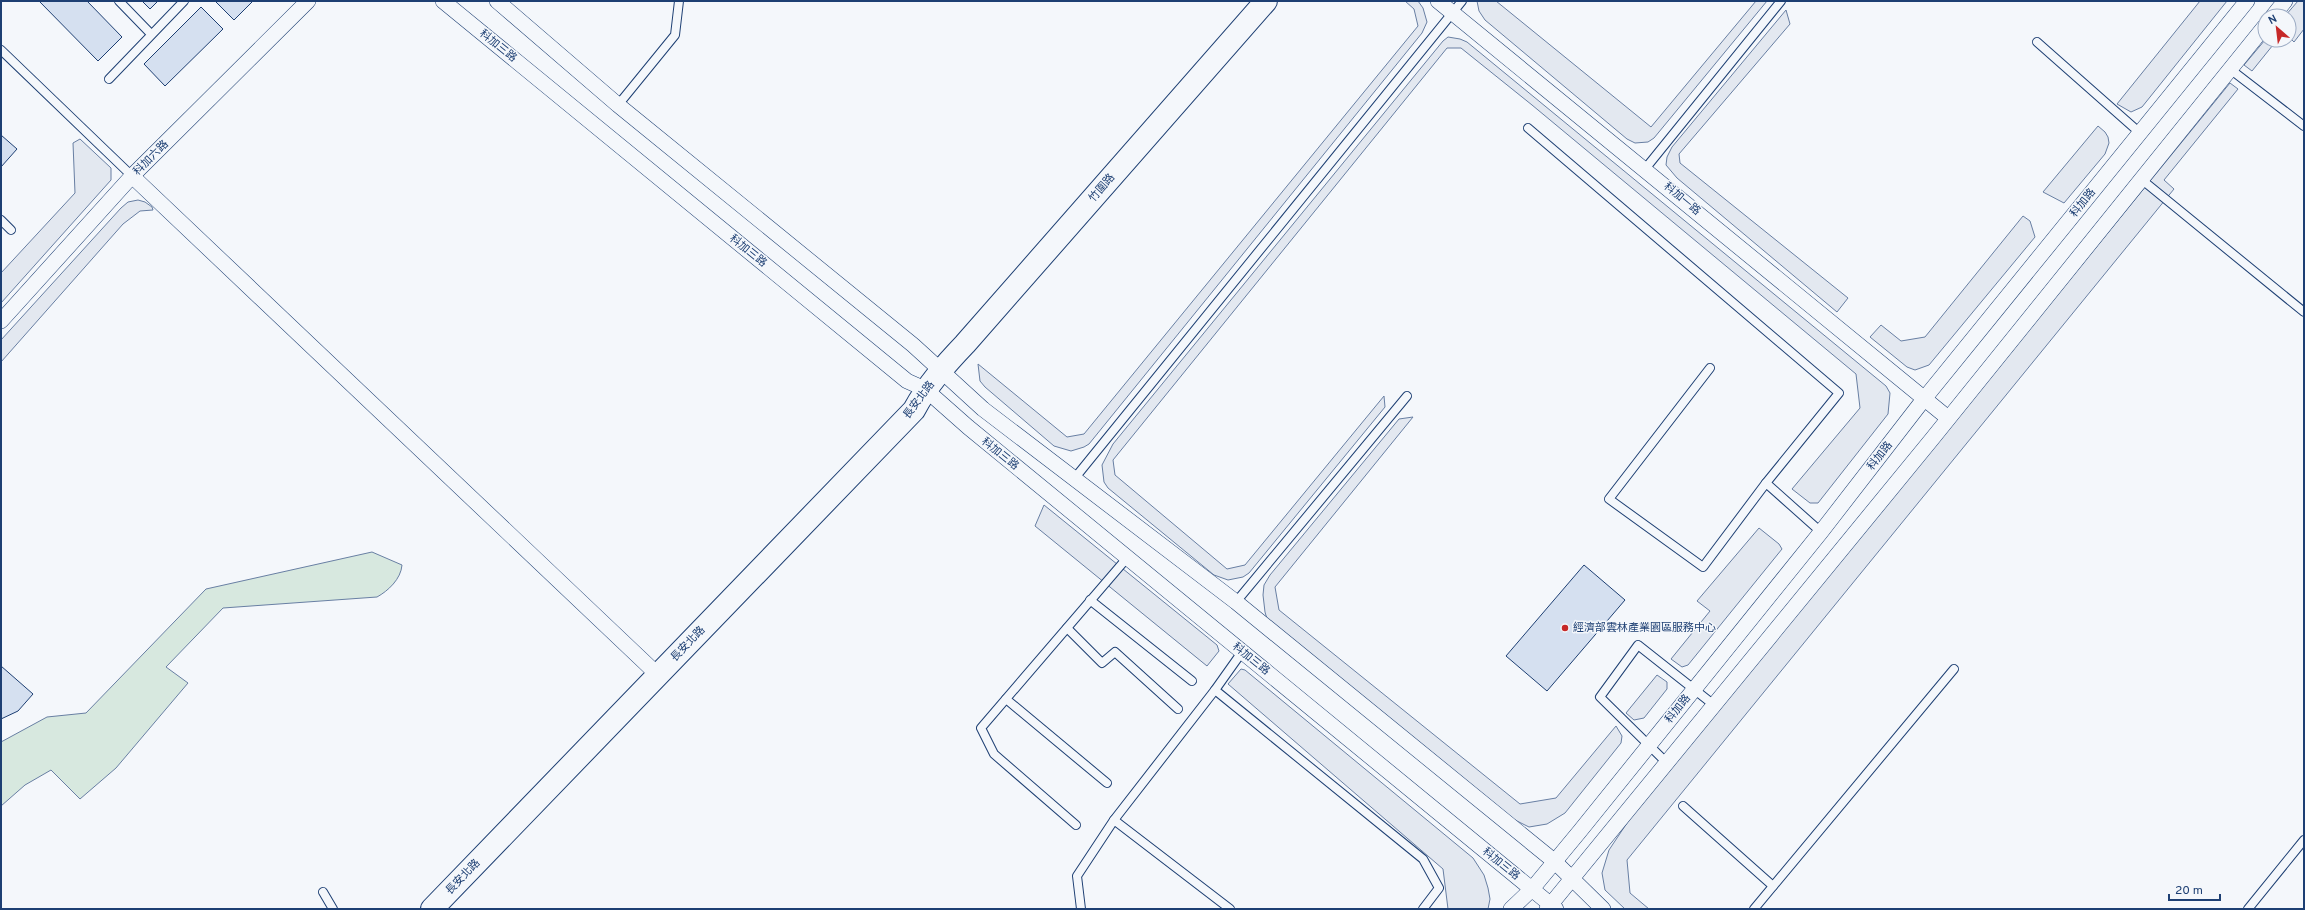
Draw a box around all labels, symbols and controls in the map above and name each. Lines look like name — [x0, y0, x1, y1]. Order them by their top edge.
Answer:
north arrow — [2257, 8, 2297, 48]
text: N — [2266, 12, 2280, 28]
street label: 科加三路 — [476, 27, 520, 65]
street label: 科加六路 — [130, 137, 172, 179]
street label: 竹圍路 — [1086, 171, 1118, 205]
street label: 科加一路 — [1661, 179, 1703, 219]
street label: 科加路 — [2067, 186, 2099, 220]
street label: 科加三路 — [726, 232, 770, 270]
street label: 長安北路 — [900, 378, 938, 422]
street label: 科加三路 — [978, 435, 1022, 473]
street label: 科加路 — [1864, 439, 1896, 473]
place label: 經濟部雲林產業園區服務中心 — [1573, 621, 1716, 635]
street label: 長安北路 — [668, 623, 708, 665]
marker: 經濟部雲林產業園區服務中心 — [1560, 623, 1570, 633]
street label: 科加三路 — [1229, 640, 1273, 678]
street label: 科加路 — [1662, 692, 1694, 726]
street label: 科加三路 — [1479, 845, 1523, 883]
street label: 長安北路 — [443, 856, 483, 898]
scale bar — [2169, 876, 2220, 902]
text: 20 m — [2175, 883, 2203, 899]

